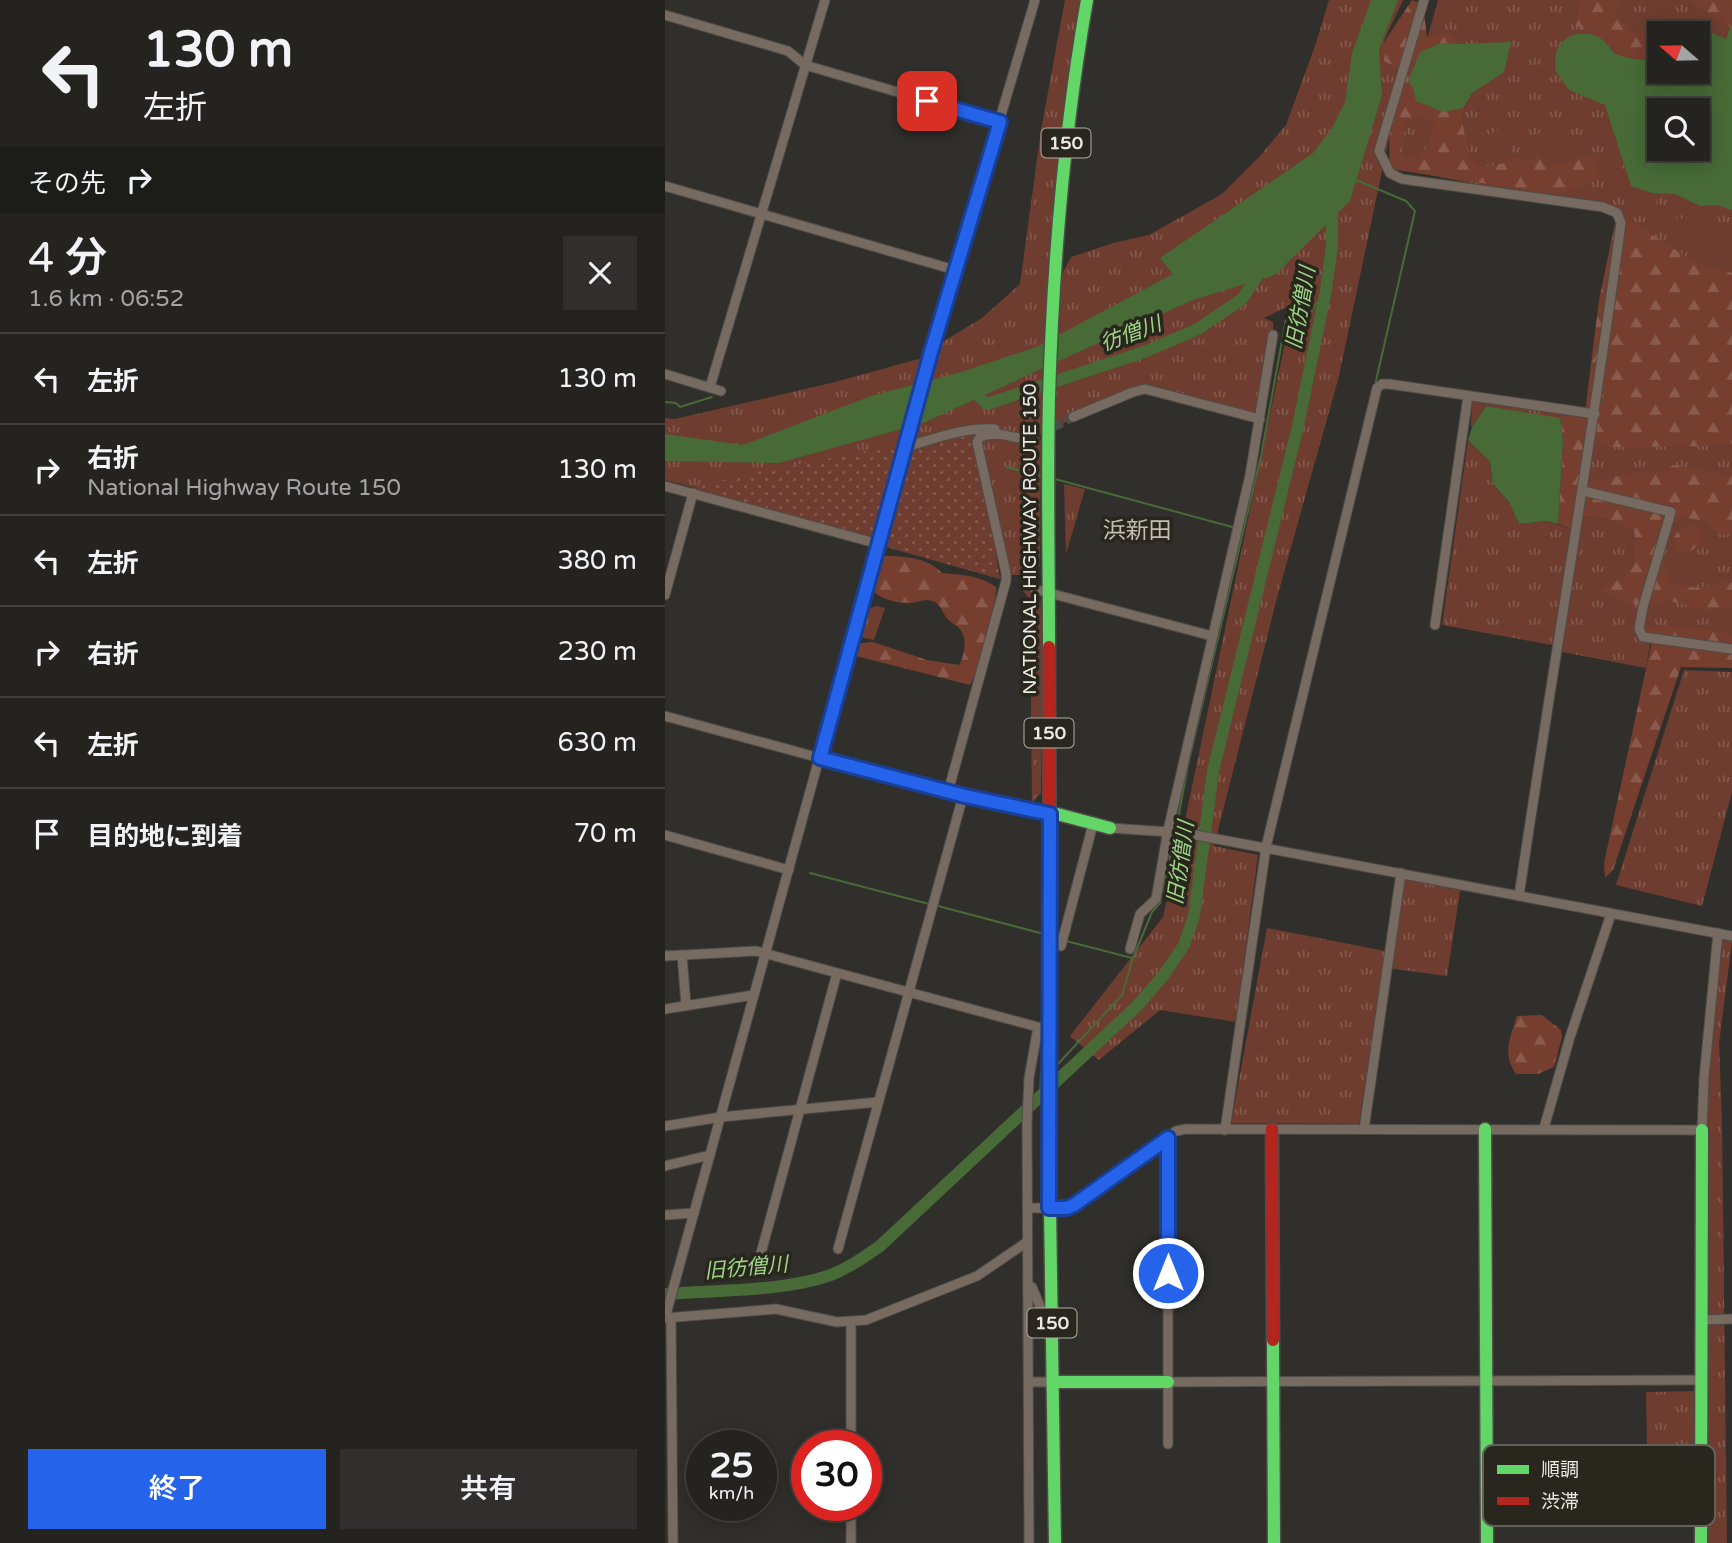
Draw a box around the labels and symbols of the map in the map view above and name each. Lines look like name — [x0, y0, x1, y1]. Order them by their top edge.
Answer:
north arrow — [1647, 21, 1710, 84]
pin — [897, 71, 957, 131]
road number: 150 — [1041, 128, 1091, 158]
water label: 旧彷僧川 — [1281, 262, 1321, 352]
water label: 彷僧川 — [1097, 311, 1167, 357]
street label: NATIONAL HIGHWAY ROUTE 150 — [1019, 383, 1041, 695]
district label: 浜新田 — [1103, 517, 1172, 545]
road number: 150 — [1025, 718, 1073, 748]
water label: 旧彷僧川 — [1163, 818, 1200, 906]
position arrow — [1131, 1236, 1205, 1310]
water label: 旧彷僧川 — [703, 1252, 791, 1284]
road number: 150 — [1027, 1308, 1077, 1338]
speed limit sign: 30 — [791, 1430, 882, 1521]
legend — [1483, 1445, 1715, 1526]
text: 順調 — [1541, 1459, 1579, 1481]
text: 渋滞 — [1541, 1491, 1579, 1513]

